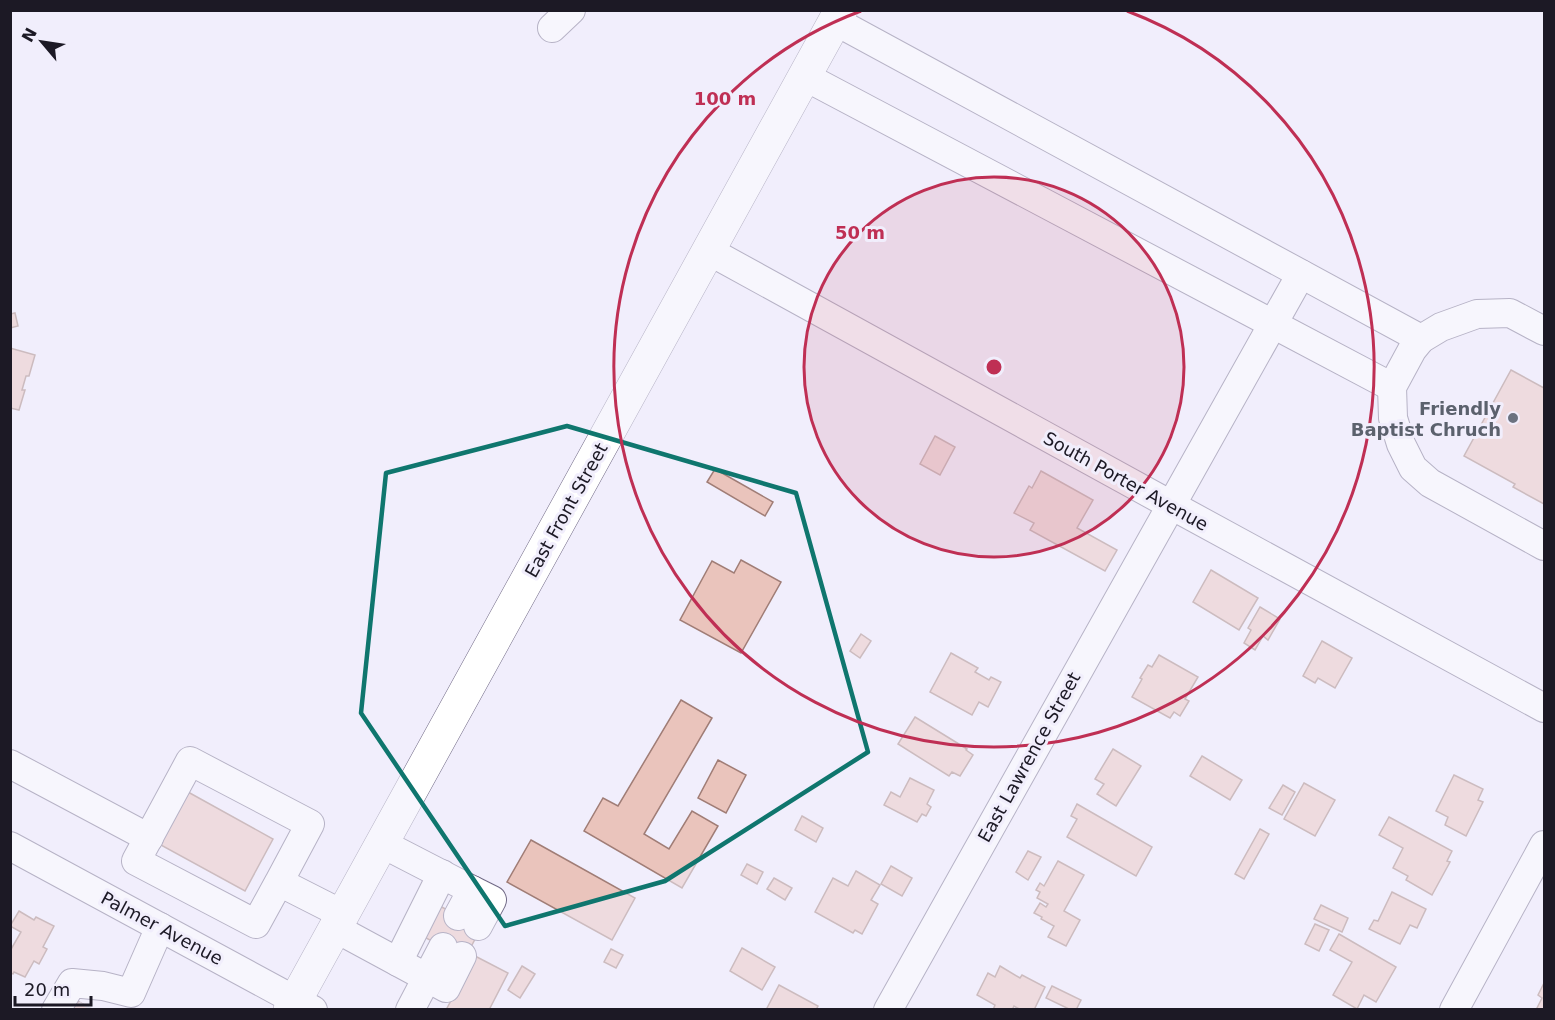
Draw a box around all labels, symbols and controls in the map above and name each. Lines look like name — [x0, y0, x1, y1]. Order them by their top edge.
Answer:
north arrow — [12, 12, 72, 72]
text: N — [18, 25, 41, 45]
text: 100 m — [694, 88, 756, 109]
text: 50 m — [835, 222, 885, 243]
centre of rings — [984, 357, 1004, 377]
place label: Friendly Baptist Chruch — [1351, 398, 1501, 440]
marker: Friendly Baptist Chruch — [1506, 411, 1520, 425]
street label: South Porter Avenue — [1040, 427, 1212, 535]
street label: East Front Street — [520, 439, 612, 581]
street label: East Lawrence Street — [973, 668, 1085, 846]
street label: Palmer Avenue — [98, 887, 226, 969]
scale bar — [15, 969, 92, 1007]
text: 20 m — [24, 979, 70, 1000]

